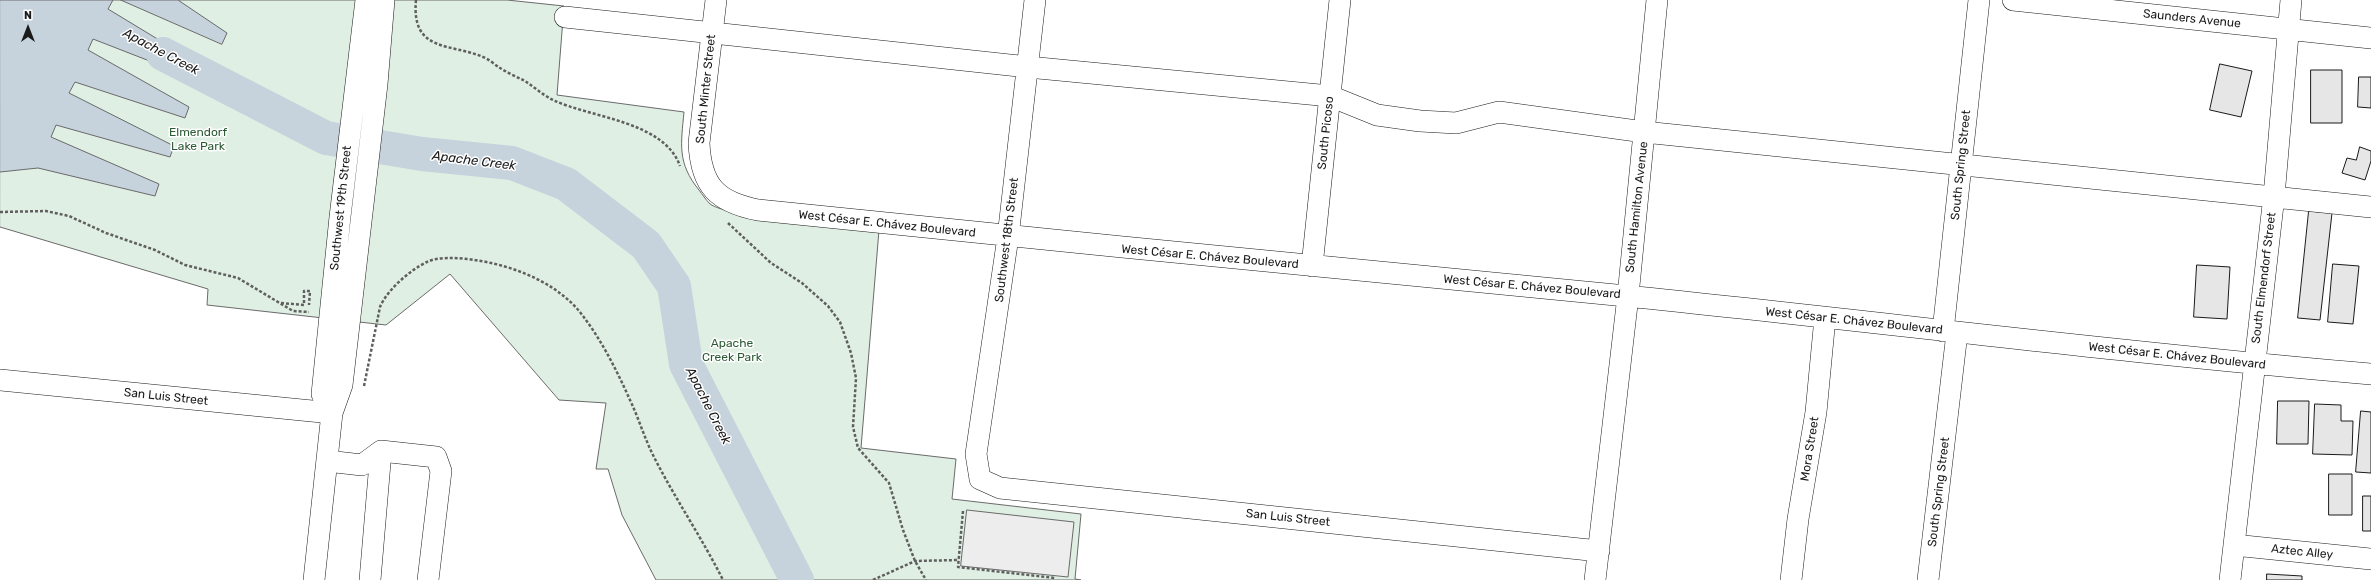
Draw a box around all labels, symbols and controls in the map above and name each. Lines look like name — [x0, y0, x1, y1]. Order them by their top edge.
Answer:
street label: Saunders Avenue — [2142, 7, 2242, 31]
north arrow — [8, 8, 48, 48]
text: N — [24, 9, 32, 22]
water label: Apache Creek — [120, 25, 202, 79]
street label: South Minter Street — [693, 34, 719, 144]
street label: South Picoso — [1315, 96, 1337, 170]
street label: South Spring Street — [1948, 109, 1974, 221]
park label: Elmendorf Lake Park — [169, 126, 227, 154]
street label: South Hamilton Avenue — [1623, 141, 1651, 273]
street label: Southwest 19th Street — [327, 145, 355, 271]
water label: Apache Creek — [431, 148, 517, 174]
street label: Southwest 18th Street — [992, 177, 1022, 303]
street label: West César E. Chávez Boulevard — [798, 208, 976, 240]
street label: South Elmendorf Street — [2249, 212, 2279, 344]
street label: West César E. Chávez Boulevard — [1121, 242, 1299, 272]
street label: West César E. Chávez Boulevard — [1443, 272, 1621, 302]
street label: West César E. Chávez Boulevard — [1765, 305, 1943, 337]
park label: Apache Creek Park — [702, 337, 762, 365]
street label: West César E. Chávez Boulevard — [2088, 340, 2266, 372]
water label: Apache Creek — [682, 365, 734, 447]
street label: San Luis Street — [123, 385, 209, 409]
street label: Mora Street — [1798, 416, 1822, 482]
street label: South Spring Street — [1925, 436, 1953, 548]
street label: San Luis Street — [1245, 506, 1331, 530]
street label: Aztec Alley — [2270, 542, 2334, 562]

